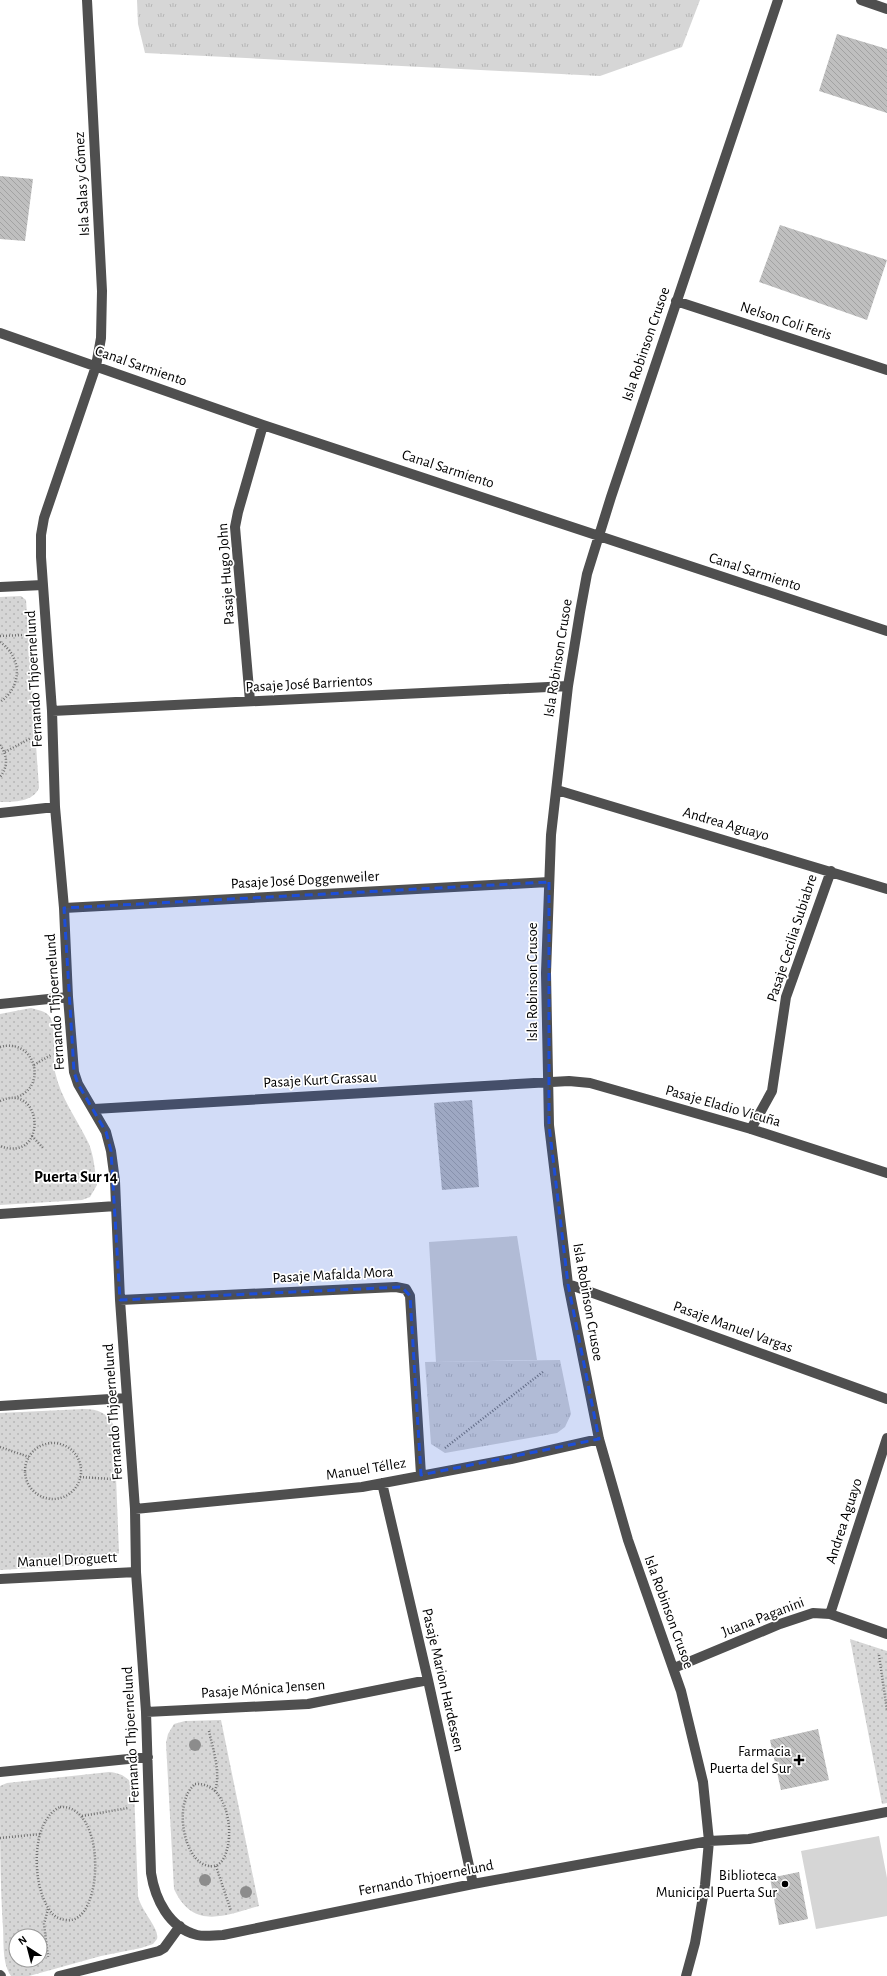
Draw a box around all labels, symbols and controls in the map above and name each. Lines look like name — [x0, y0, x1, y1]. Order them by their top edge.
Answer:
street label: Isla Salas y Gómez — [72, 131, 92, 237]
street label: Isla Robinson Crusoe — [619, 285, 673, 403]
street label: Nelson Coli Feris — [738, 299, 834, 343]
street label: Canal Sarmiento — [93, 343, 189, 389]
street label: Canal Sarmiento — [400, 447, 496, 491]
street label: Pasaje Hugo John — [215, 522, 237, 626]
street label: Canal Sarmiento — [707, 550, 803, 594]
street label: Isla Robinson Crusoe — [541, 598, 575, 718]
street label: Fernando Thjoernelund — [23, 610, 45, 748]
street label: Pasaje José Barrientos — [245, 673, 373, 695]
street label: Andrea Aguayo — [681, 805, 771, 843]
street label: Pasaje José Doggenweiler — [230, 869, 380, 891]
street label: Pasaje Cecilia Subiabre — [764, 872, 820, 1004]
street label: Isla Robinson Crusoe — [525, 922, 540, 1042]
street label: Fernando Thjoernelund — [43, 933, 67, 1071]
street label: Pasaje Kurt Grassau — [263, 1070, 378, 1090]
street label: Pasaje Eladio Vicuña — [664, 1082, 782, 1130]
district label: Puerta Sur 14 — [34, 1169, 118, 1185]
street label: Isla Robinson Crusoe — [570, 1242, 606, 1362]
street label: Pasaje Mafalda Mora — [272, 1264, 394, 1286]
street label: Pasaje Manuel Vargas — [671, 1298, 795, 1356]
street label: Fernando Thjoernelund — [101, 1343, 125, 1481]
street label: Manuel Téllez — [325, 1455, 407, 1483]
street label: Andrea Aguayo — [823, 1476, 865, 1566]
street label: Manuel Droguett — [17, 1550, 118, 1570]
street label: Isla Robinson Crusoe — [642, 1553, 696, 1671]
street label: Juana Paganini — [720, 1594, 806, 1640]
street label: Pasaje Marion Hardessen — [419, 1607, 467, 1753]
street label: Fernando Thjoernelund — [120, 1666, 142, 1804]
street label: Pasaje Mónica Jensen — [200, 1677, 326, 1701]
place label: Farmacia Puerta del Sur — [710, 1744, 791, 1776]
marker: Farmacia Puerta del Sur — [794, 1755, 804, 1765]
street label: Fernando Thjoernelund — [357, 1858, 495, 1898]
place label: Biblioteca Municipal Puerta Sur — [656, 1868, 777, 1900]
marker: Biblioteca Municipal Puerta Sur — [780, 1879, 790, 1889]
north arrow — [8, 1928, 48, 1968]
text: N — [16, 1934, 29, 1947]

